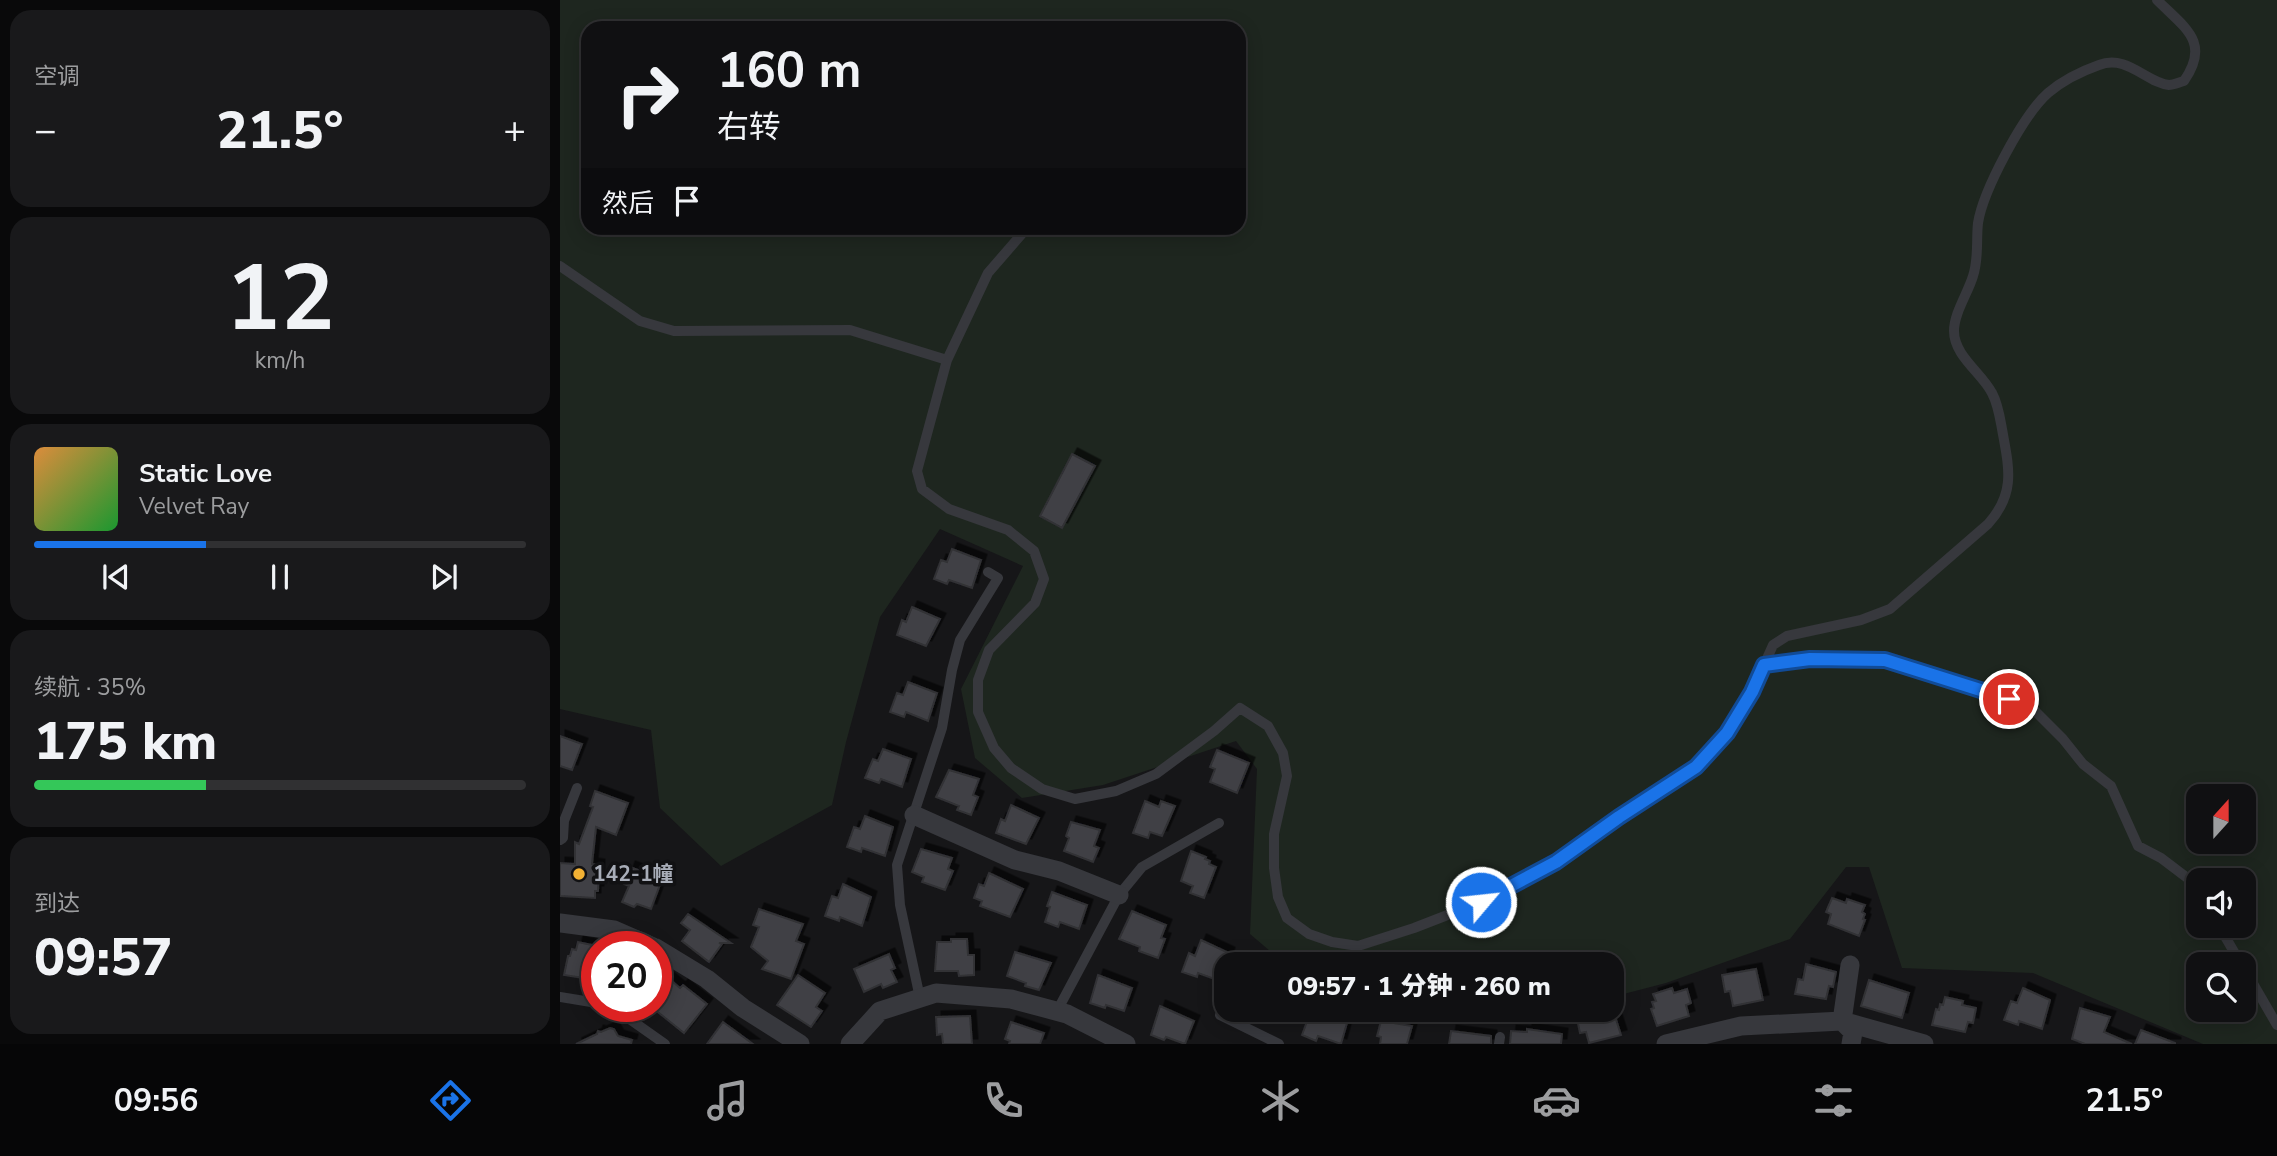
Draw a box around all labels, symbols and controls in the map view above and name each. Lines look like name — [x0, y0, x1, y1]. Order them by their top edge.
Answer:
text: 160 m — [717, 37, 861, 104]
icon: right — [602, 49, 693, 140]
text: 空调 — [34, 61, 80, 92]
text: 21.5° — [216, 95, 344, 166]
text: − — [34, 105, 57, 156]
text: + — [503, 105, 526, 156]
text: 右转 — [717, 106, 781, 149]
icon: arrive — [668, 182, 706, 220]
text: 然后 — [602, 186, 654, 221]
text: 12 — [225, 237, 335, 361]
text: km/h — [255, 345, 305, 376]
text: Static Love — [139, 456, 272, 491]
text: Velvet Ray — [139, 491, 249, 522]
icon: previous — [97, 558, 135, 596]
icon: pause — [261, 558, 299, 596]
icon: next — [425, 558, 463, 596]
pin — [1979, 669, 2039, 729]
text: 续航 · 35% — [34, 672, 146, 703]
icon: arrive — [1990, 680, 2028, 718]
text: 175 km — [34, 706, 217, 777]
north arrow — [2186, 784, 2256, 854]
map controls — [2186, 784, 2256, 1022]
place label: 142-1幢 — [593, 860, 674, 888]
position arrow — [1444, 865, 1518, 939]
marker: 142-1幢 — [571, 866, 587, 882]
button: sound — [2186, 868, 2256, 938]
text: 到达 — [34, 888, 80, 919]
text: 09:57 — [34, 922, 172, 993]
speed limit sign: 20 — [581, 931, 672, 1022]
button: search — [2186, 952, 2256, 1022]
text: 09:57 · 1 分钟 · 260 m — [1287, 969, 1551, 1004]
icon: directions — [426, 1076, 475, 1125]
icon: music — [703, 1076, 752, 1125]
icon: phone — [979, 1076, 1028, 1125]
icon: climate — [1256, 1076, 1305, 1125]
icon: car — [1532, 1076, 1581, 1125]
icon: filters — [1809, 1076, 1858, 1125]
text: 09:56 — [114, 1079, 199, 1122]
text: 21.5° — [2085, 1079, 2163, 1122]

